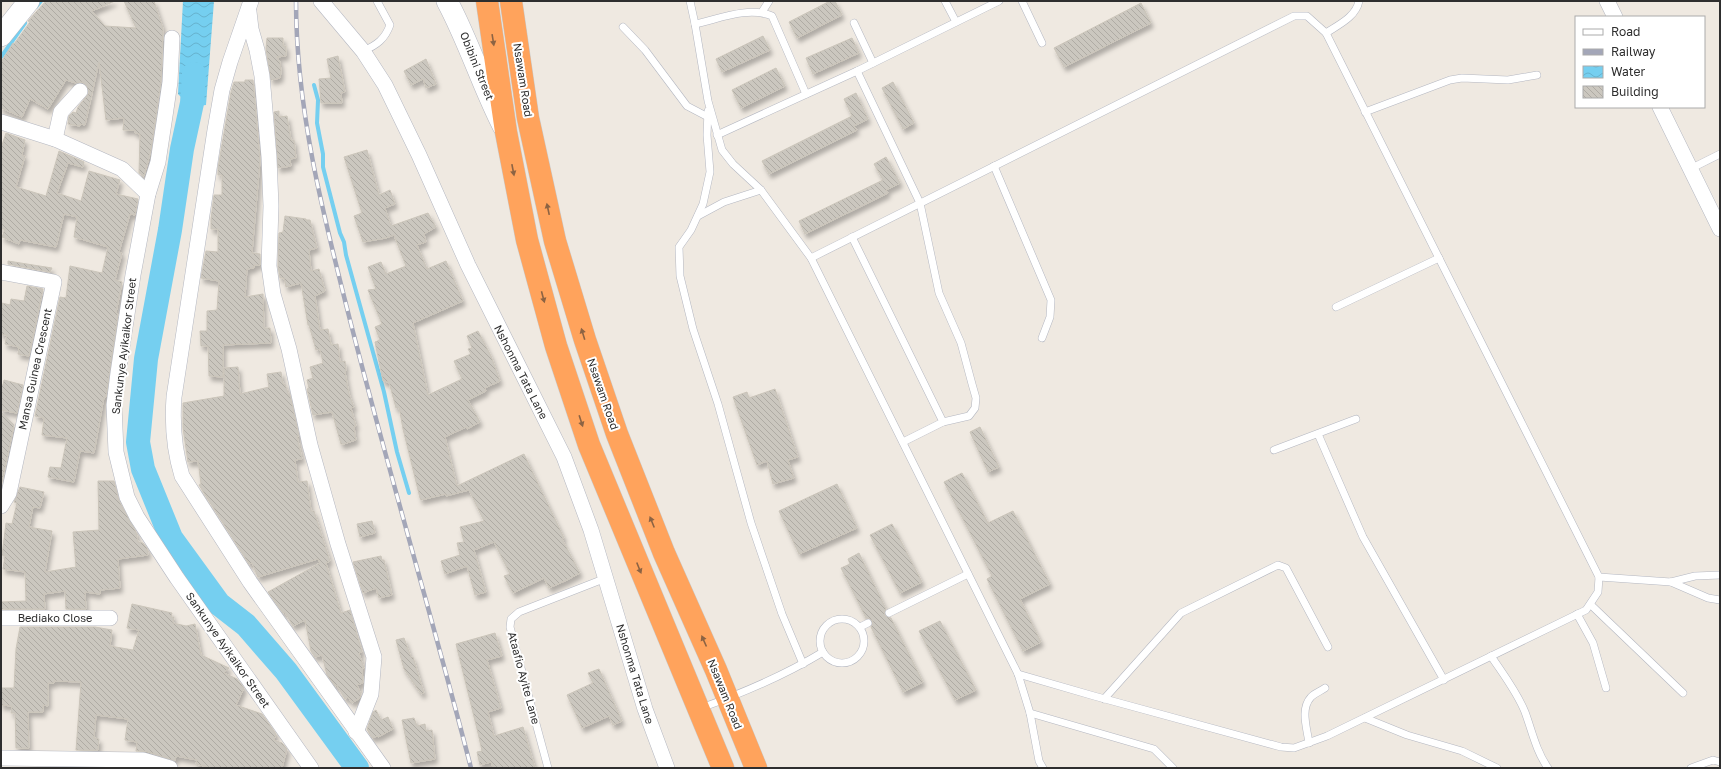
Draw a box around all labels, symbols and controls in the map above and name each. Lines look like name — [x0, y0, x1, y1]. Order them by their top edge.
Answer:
legend — [1575, 16, 1705, 108]
text: Road — [1611, 24, 1640, 39]
street label: Obibini Street — [458, 30, 497, 102]
one-way arrow — [490, 33, 496, 46]
street label: Nsawam Road — [511, 42, 536, 118]
text: Railway — [1611, 44, 1656, 59]
text: Water — [1611, 64, 1645, 79]
text: Building — [1611, 84, 1659, 99]
one-way arrow — [511, 164, 517, 176]
one-way arrow — [545, 203, 551, 215]
street label: Sankunye Ayikaikor Street — [109, 277, 138, 415]
one-way arrow — [540, 291, 546, 303]
street label: Mansa Guinea Crescent — [15, 307, 54, 431]
street label: Nshonma Tata Lane — [492, 322, 551, 421]
one-way arrow — [580, 328, 586, 340]
street label: Nsawam Road — [585, 356, 622, 431]
one-way arrow — [578, 415, 584, 427]
one-way arrow — [649, 517, 655, 528]
one-way arrow — [637, 562, 643, 574]
street label: Sankunye Ayikaikor Street — [184, 590, 273, 710]
street label: Bediako Close — [18, 611, 92, 624]
street label: Nshonma Tata Lane — [614, 622, 657, 726]
street label: Ataafio Ayite Lane — [506, 630, 543, 726]
one-way arrow — [700, 635, 706, 647]
street label: Nsawam Road — [705, 657, 745, 731]

